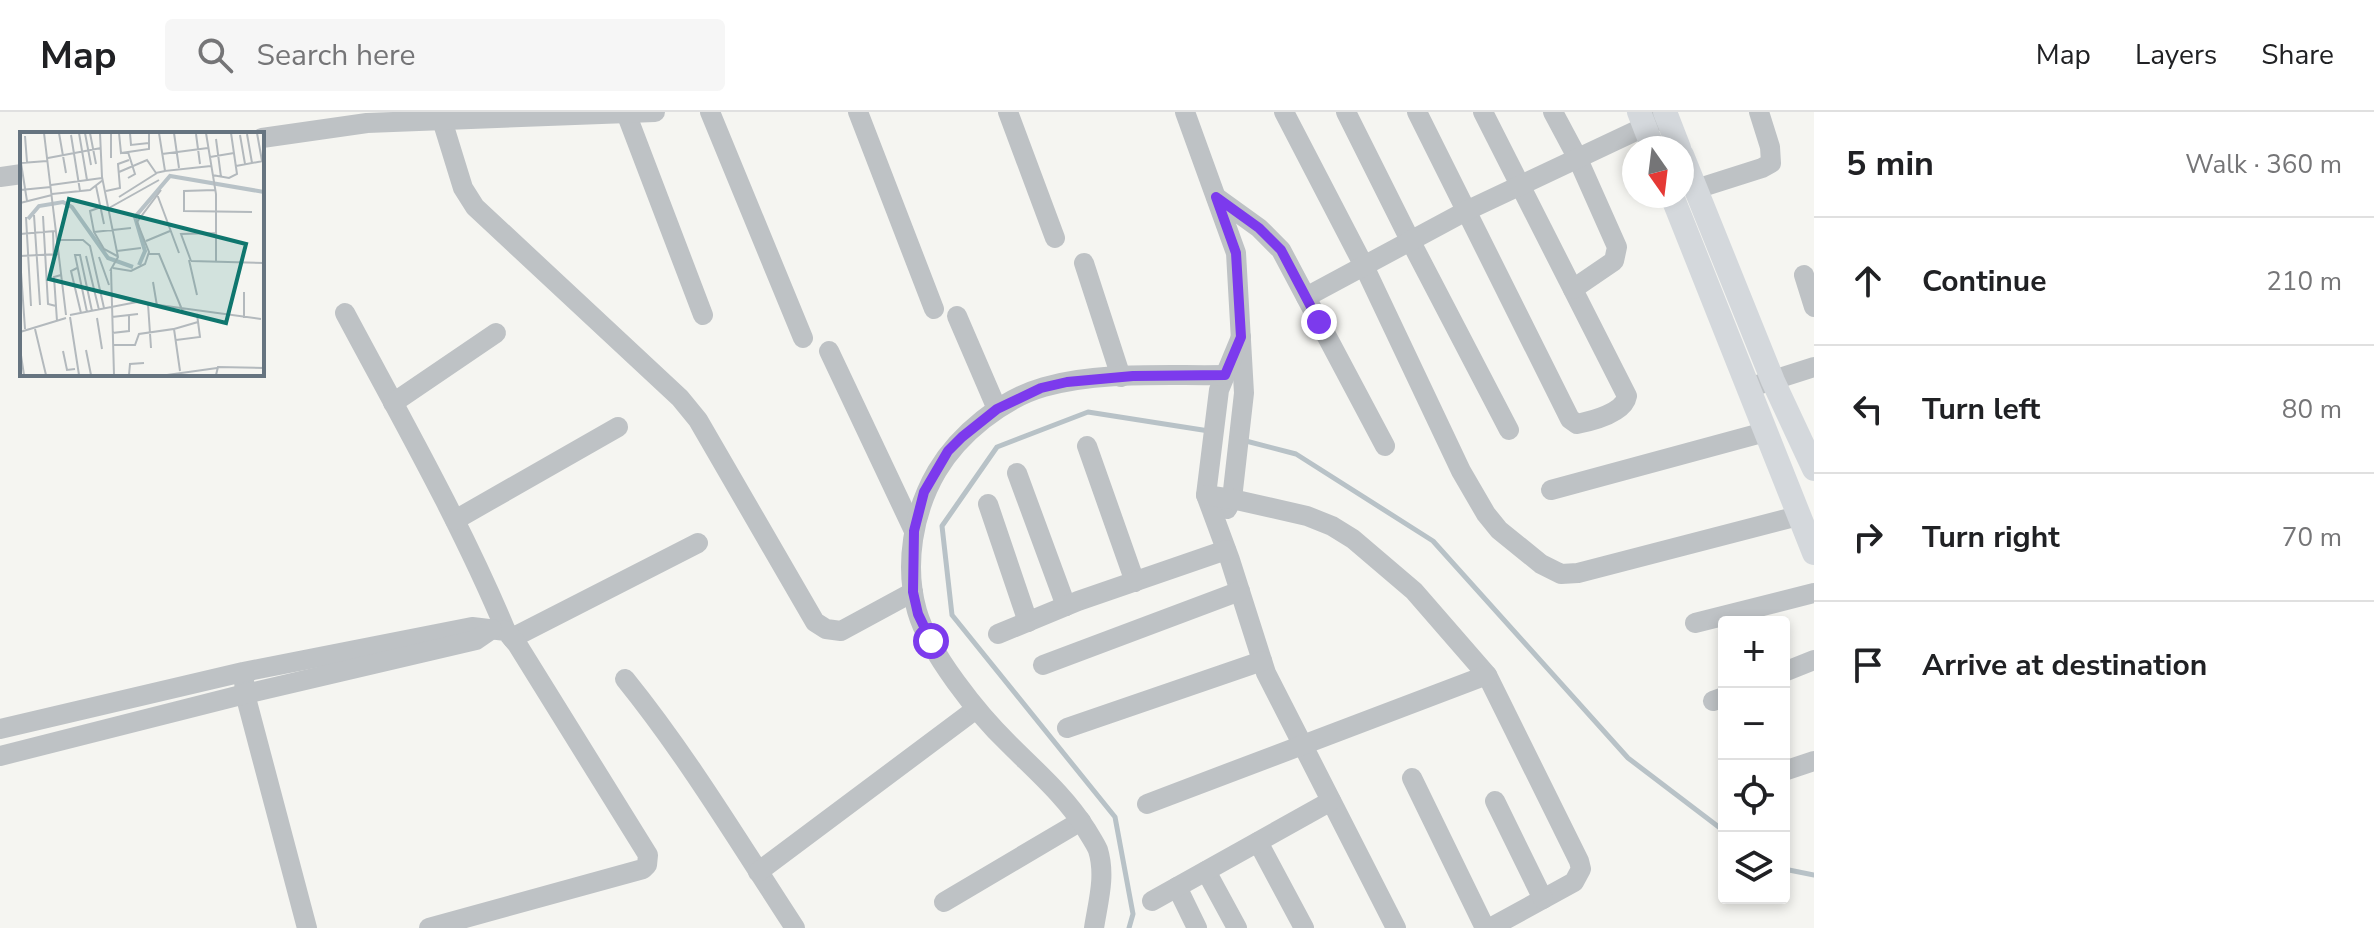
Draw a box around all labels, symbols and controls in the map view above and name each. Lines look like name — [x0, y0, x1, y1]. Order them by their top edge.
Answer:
search box — [165, 19, 725, 91]
text: Map — [40, 30, 117, 81]
icon: search — [193, 33, 237, 77]
text: Search here — [257, 35, 416, 76]
text: Map — [2036, 36, 2091, 74]
text: Layers — [2135, 36, 2217, 74]
text: Share — [2261, 36, 2334, 74]
inset map — [20, 132, 264, 376]
north arrow — [1622, 136, 1694, 208]
text: 5 min — [1846, 141, 1934, 187]
text: Walk · 360 m — [2185, 147, 2342, 182]
icon: ahead — [1846, 259, 1890, 303]
text: Continue — [1922, 261, 2047, 302]
text: 210 m — [2266, 264, 2342, 299]
route end — [1301, 304, 1337, 340]
icon: left — [1846, 387, 1890, 431]
text: Turn left — [1922, 389, 2040, 430]
text: 80 m — [2282, 392, 2342, 427]
icon: right — [1846, 515, 1890, 559]
text: Turn right — [1922, 517, 2060, 558]
text: 70 m — [2282, 520, 2342, 555]
map controls — [1718, 616, 1790, 904]
button: + — [1718, 616, 1790, 688]
route start — [913, 623, 949, 659]
icon: arrive — [1846, 643, 1890, 687]
text: Arrive at destination — [1922, 645, 2207, 686]
button: − — [1718, 688, 1790, 760]
button: locate — [1718, 760, 1790, 832]
button: layers — [1718, 832, 1790, 904]

